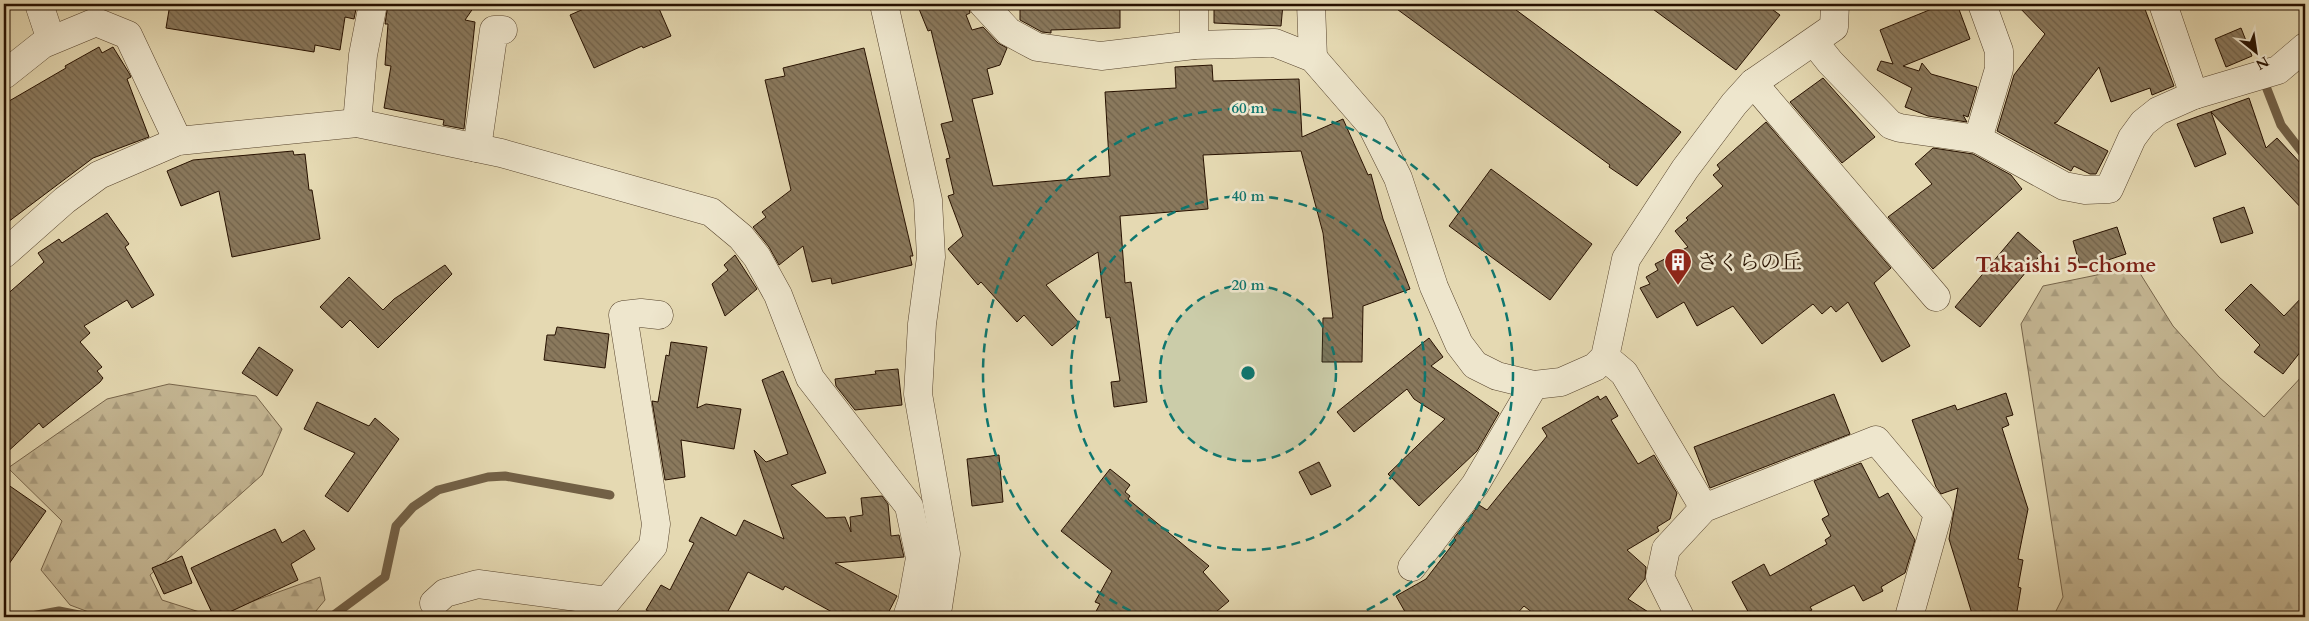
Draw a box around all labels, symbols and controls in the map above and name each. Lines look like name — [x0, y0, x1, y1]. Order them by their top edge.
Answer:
north arrow — [2232, 28, 2282, 78]
text: N — [2252, 52, 2272, 74]
text: 60 m — [1231, 98, 1265, 118]
text: 40 m — [1231, 186, 1265, 206]
building icon: さくらの丘 — [1663, 247, 1693, 286]
place label: さくらの丘 — [1697, 248, 1802, 277]
district label: Takaishi 5-chome — [1975, 250, 2157, 280]
text: 20 m — [1231, 275, 1265, 295]
centre of rings — [1239, 364, 1257, 382]

